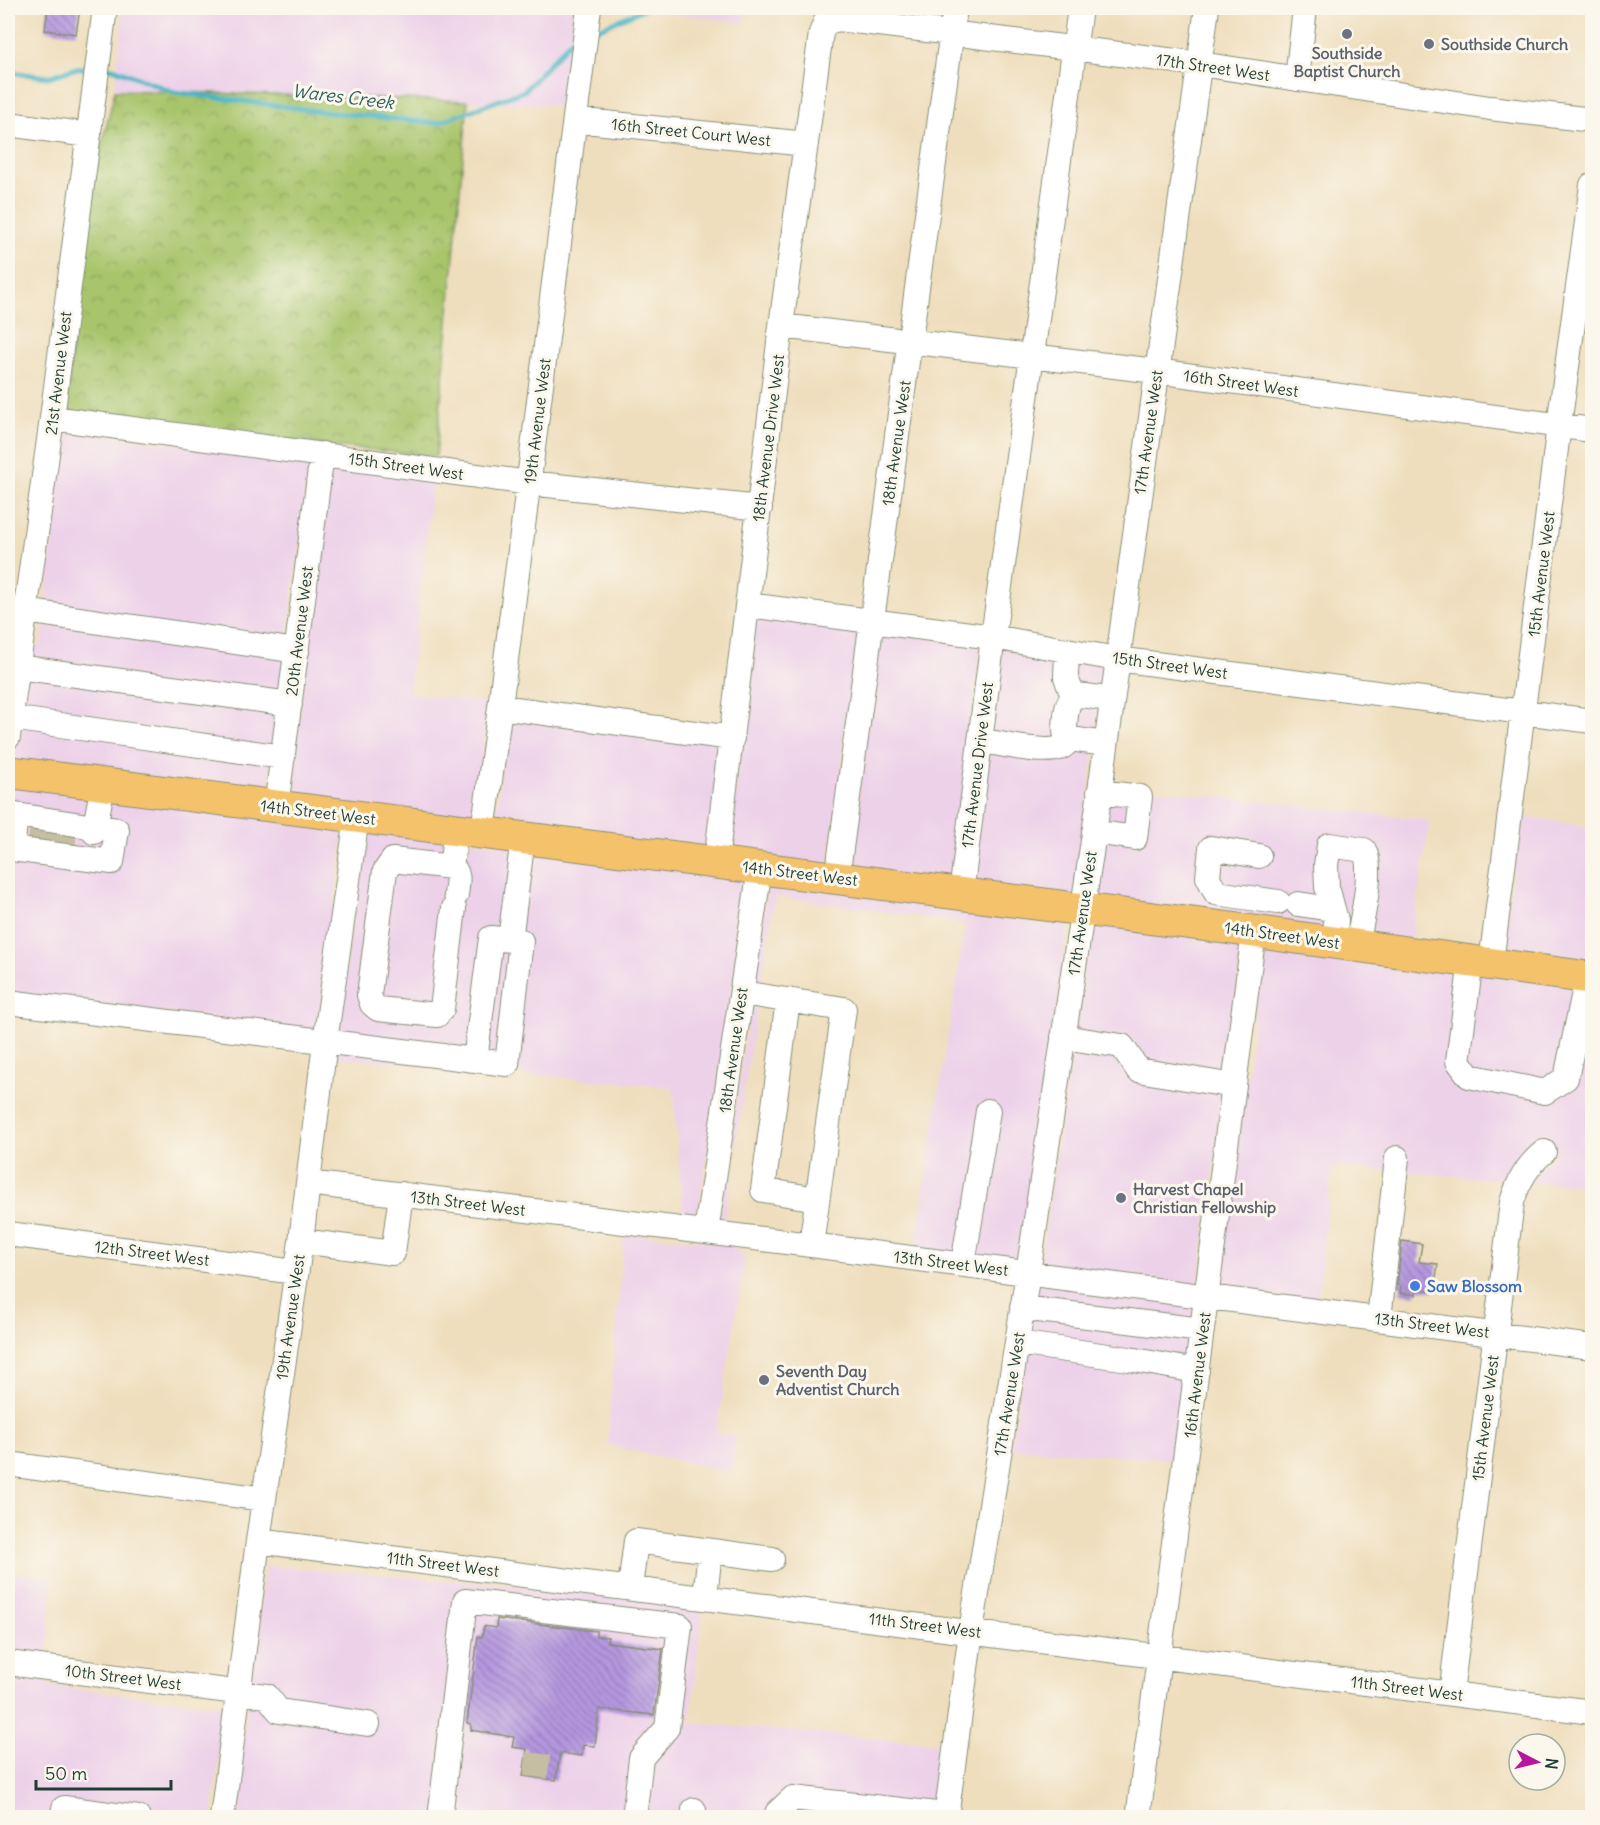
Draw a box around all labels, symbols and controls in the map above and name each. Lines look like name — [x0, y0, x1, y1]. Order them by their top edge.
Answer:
marker: Southside Baptist Church — [1340, 27, 1354, 41]
place label: Southside Church — [1441, 34, 1568, 54]
marker: Southside Church — [1422, 37, 1436, 51]
place label: Southside Baptist Church — [1294, 43, 1400, 82]
street label: 17th Street West — [1155, 49, 1272, 85]
water label: Wares Creek — [291, 79, 397, 114]
street label: 16th Street Court West — [610, 114, 772, 150]
street label: 21st Avenue West — [41, 310, 76, 436]
street label: 18th Avenue Drive West — [748, 353, 788, 523]
street label: 19th Avenue West — [519, 356, 555, 485]
street label: 16th Street West — [1182, 365, 1300, 401]
street label: 17th Avenue West — [1129, 368, 1167, 495]
street label: 18th Avenue West — [877, 378, 915, 507]
street label: 15th Street West — [347, 448, 465, 484]
street label: 15th Avenue West — [1523, 509, 1559, 638]
street label: 20th Avenue West — [281, 564, 317, 697]
street label: 15th Street West — [1111, 647, 1229, 683]
street label: 17th Avenue Drive West — [957, 680, 997, 849]
street label: 14th Street West — [259, 795, 377, 829]
street label: 17th Avenue West — [1063, 849, 1101, 976]
street label: 14th Street West — [741, 856, 859, 890]
street label: 14th Street West — [1223, 917, 1341, 953]
street label: 18th Avenue West — [714, 985, 752, 1114]
place label: Harvest Chapel Christian Fellowship — [1133, 1179, 1276, 1218]
street label: 13th Street West — [409, 1186, 527, 1220]
marker: Harvest Chapel Christian Fellowship — [1114, 1191, 1128, 1205]
street label: 12th Street West — [94, 1236, 211, 1270]
street label: 13th Street West — [892, 1246, 1010, 1280]
street label: 19th Avenue West — [271, 1252, 309, 1381]
place label: Saw Blossom — [1427, 1276, 1522, 1296]
marker: Saw Blossom — [1408, 1279, 1422, 1293]
street label: 13th Street West — [1373, 1308, 1491, 1342]
street label: 16th Avenue West — [1179, 1310, 1215, 1439]
street label: 17th Avenue West — [989, 1330, 1029, 1457]
street label: 15th Avenue West — [1467, 1353, 1503, 1482]
place label: Seventh Day Adventist Church — [776, 1361, 899, 1399]
marker: Seventh Day Adventist Church — [757, 1373, 771, 1387]
street label: 11th Street West — [386, 1547, 501, 1581]
street label: 11th Street West — [868, 1608, 983, 1642]
street label: 10th Street West — [64, 1660, 183, 1694]
street label: 11th Street West — [1350, 1671, 1465, 1705]
north arrow — [1507, 1732, 1567, 1792]
scale bar — [36, 1753, 171, 1791]
text: N — [1541, 1757, 1562, 1771]
text: 50 m — [45, 1762, 87, 1785]

